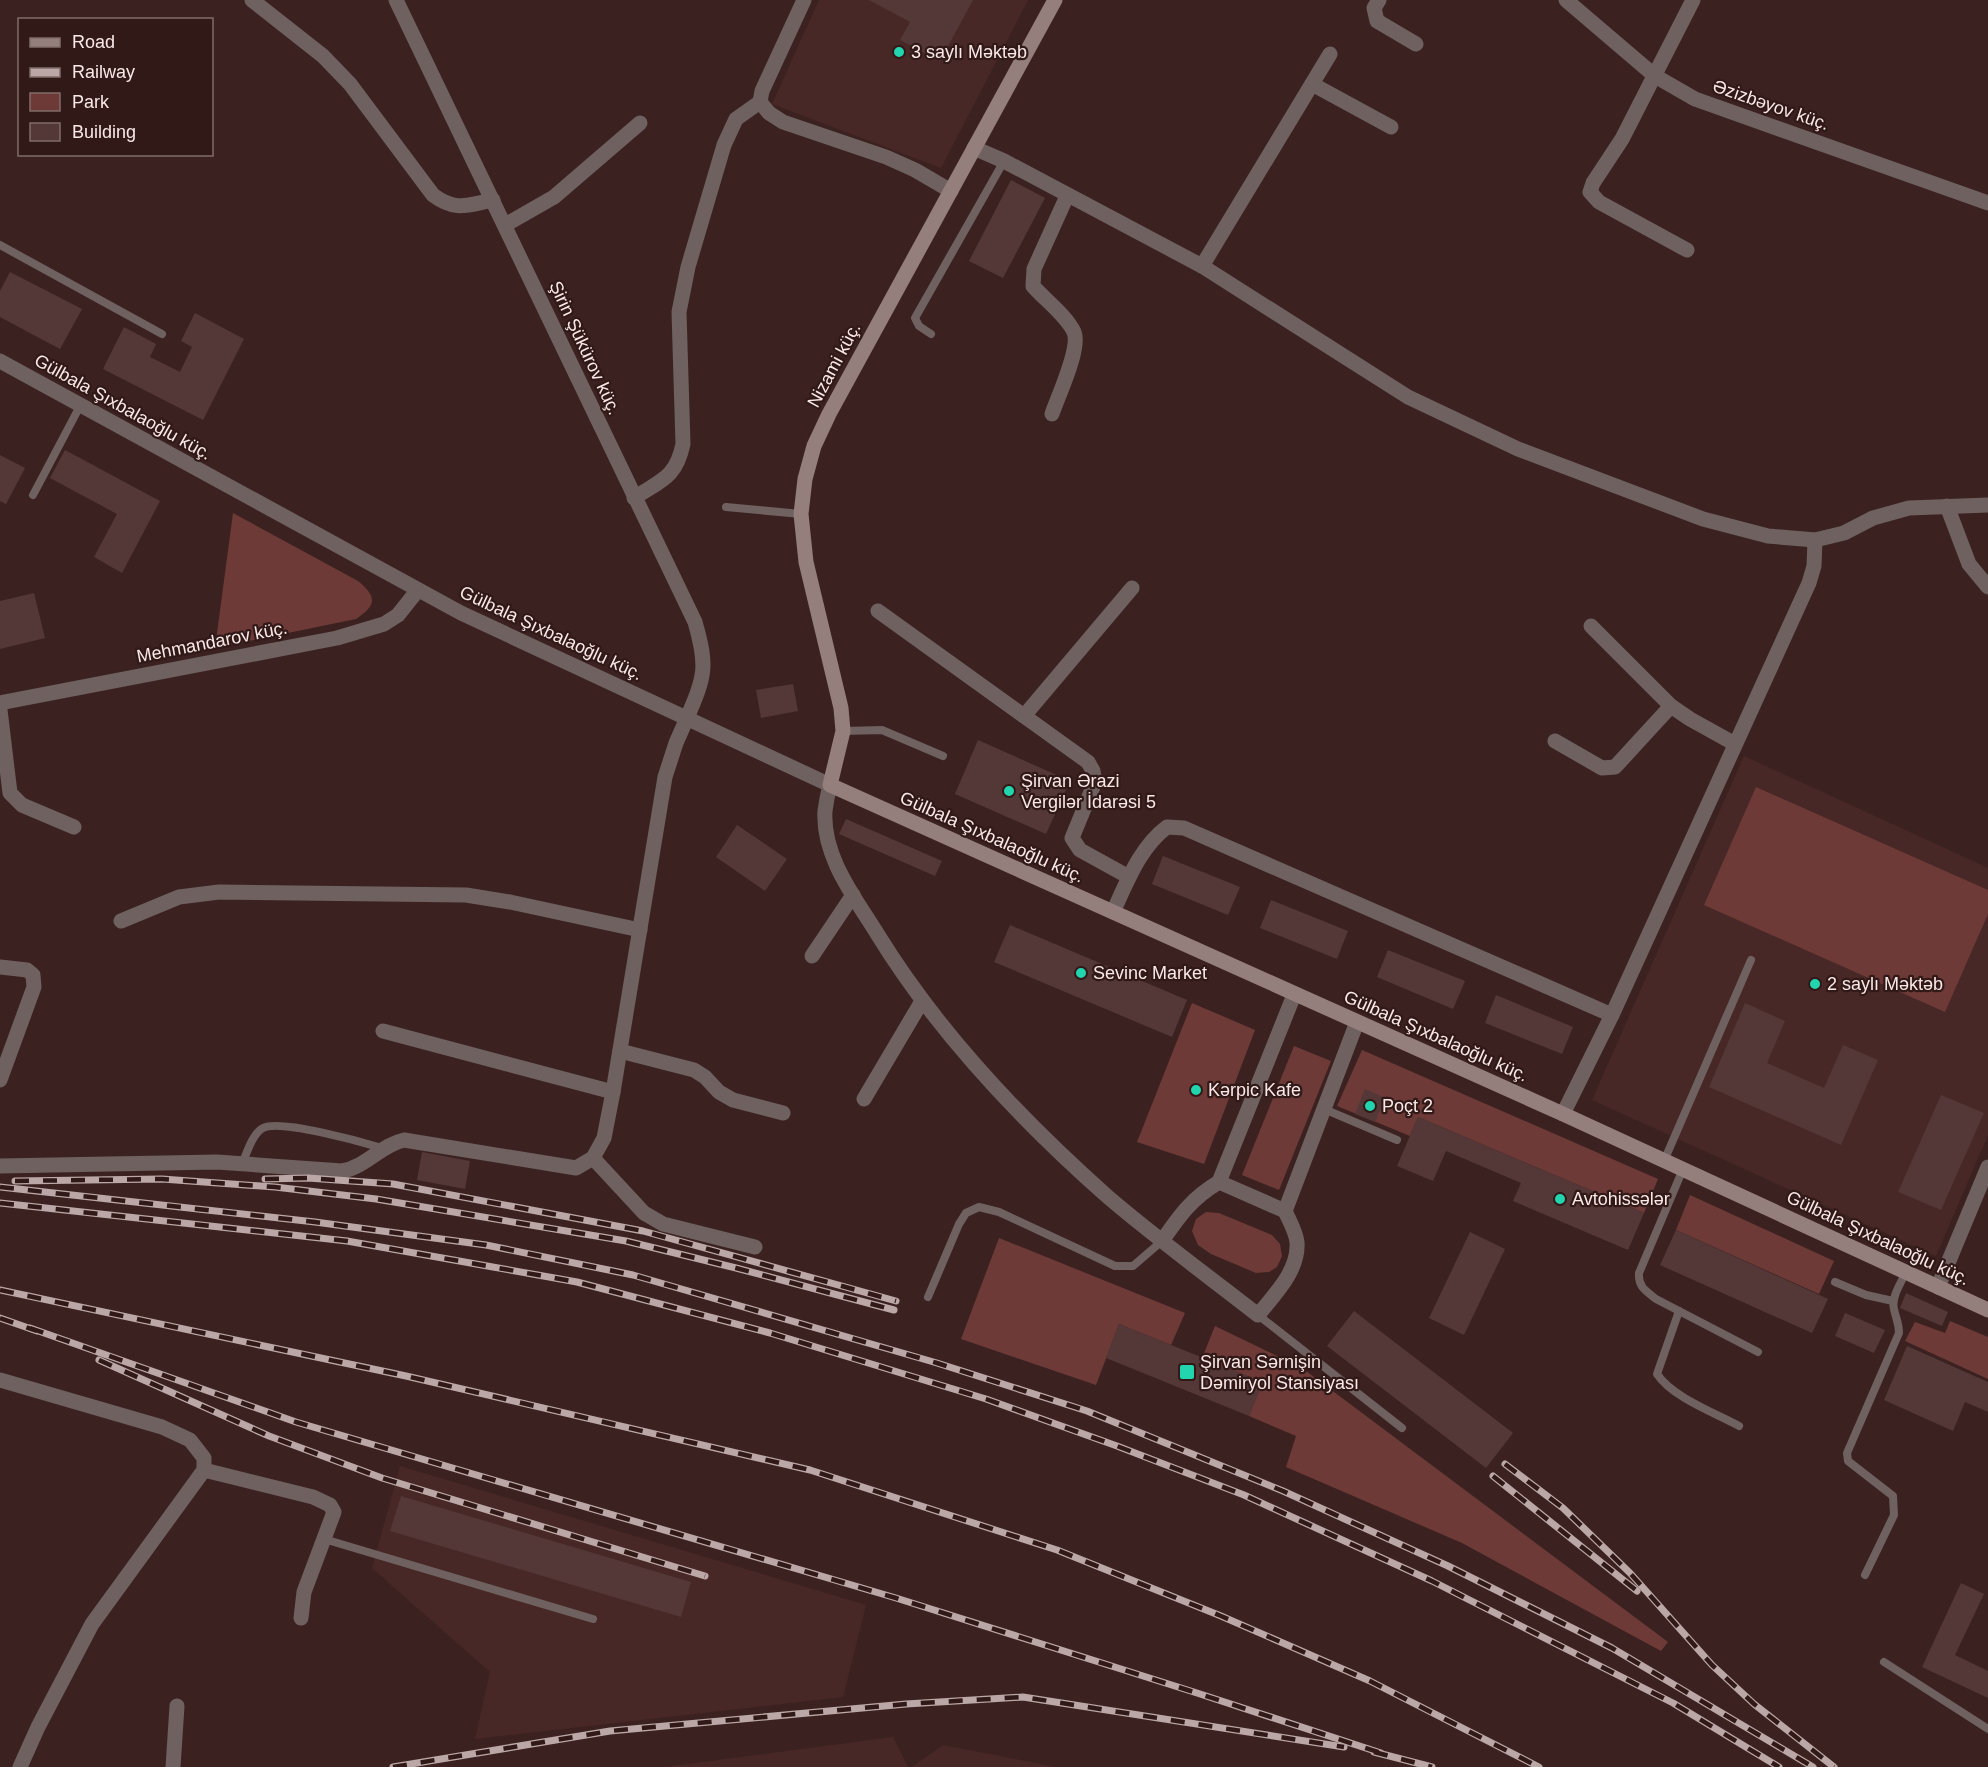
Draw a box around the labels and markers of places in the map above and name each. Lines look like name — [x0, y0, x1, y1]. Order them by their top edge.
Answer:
place label: 3 saylı Məktəb — [911, 42, 1027, 62]
marker: 3 saylı Məktəb — [892, 45, 906, 59]
place label: Şirvan Ərazi Vergilər İdarəsi 5 — [1021, 771, 1156, 812]
marker: Şirvan Ərazi Vergilər İdarəsi 5 — [1002, 784, 1016, 798]
place label: Sevinc Market — [1093, 963, 1207, 983]
marker: Sevinc Market — [1074, 966, 1088, 980]
place label: 2 saylı Məktəb — [1827, 974, 1943, 994]
marker: 2 saylı Məktəb — [1808, 977, 1822, 991]
place label: Kərpic Kafe — [1208, 1080, 1301, 1100]
marker: Kərpic Kafe — [1189, 1083, 1203, 1097]
place label: Poçt 2 — [1382, 1096, 1433, 1116]
marker: Poçt 2 — [1363, 1099, 1377, 1113]
place label: Avtohissələr — [1572, 1189, 1670, 1209]
marker: Avtohissələr — [1553, 1192, 1567, 1206]
place label: Şirvan Sərnişin Dəmiryol Stansiyası — [1200, 1352, 1359, 1393]
marker: Şirvan Sərnişin Dəmiryol Stansiyası — [1178, 1363, 1196, 1381]

